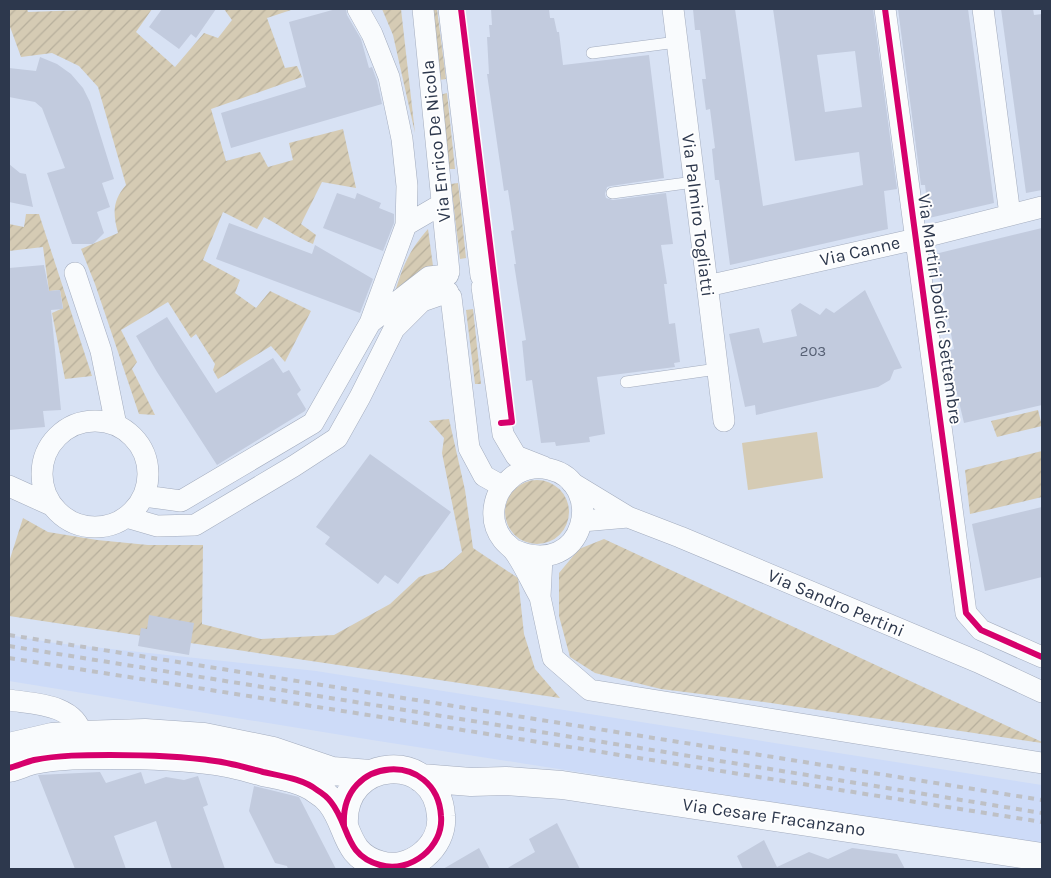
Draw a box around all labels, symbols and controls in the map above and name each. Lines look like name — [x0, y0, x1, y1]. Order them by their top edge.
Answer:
street label: Via Enrico De Nicola — [417, 59, 455, 223]
street label: Via Palmiro Togliatti — [677, 132, 719, 298]
street label: Via Martiri Dodici Settembre — [913, 192, 967, 426]
street label: Via Canne — [818, 231, 902, 271]
house number: 203 — [800, 342, 826, 360]
street label: Via Sandro Pertini — [764, 564, 908, 642]
street label: Via Cesare Fracanzano — [681, 793, 867, 841]

